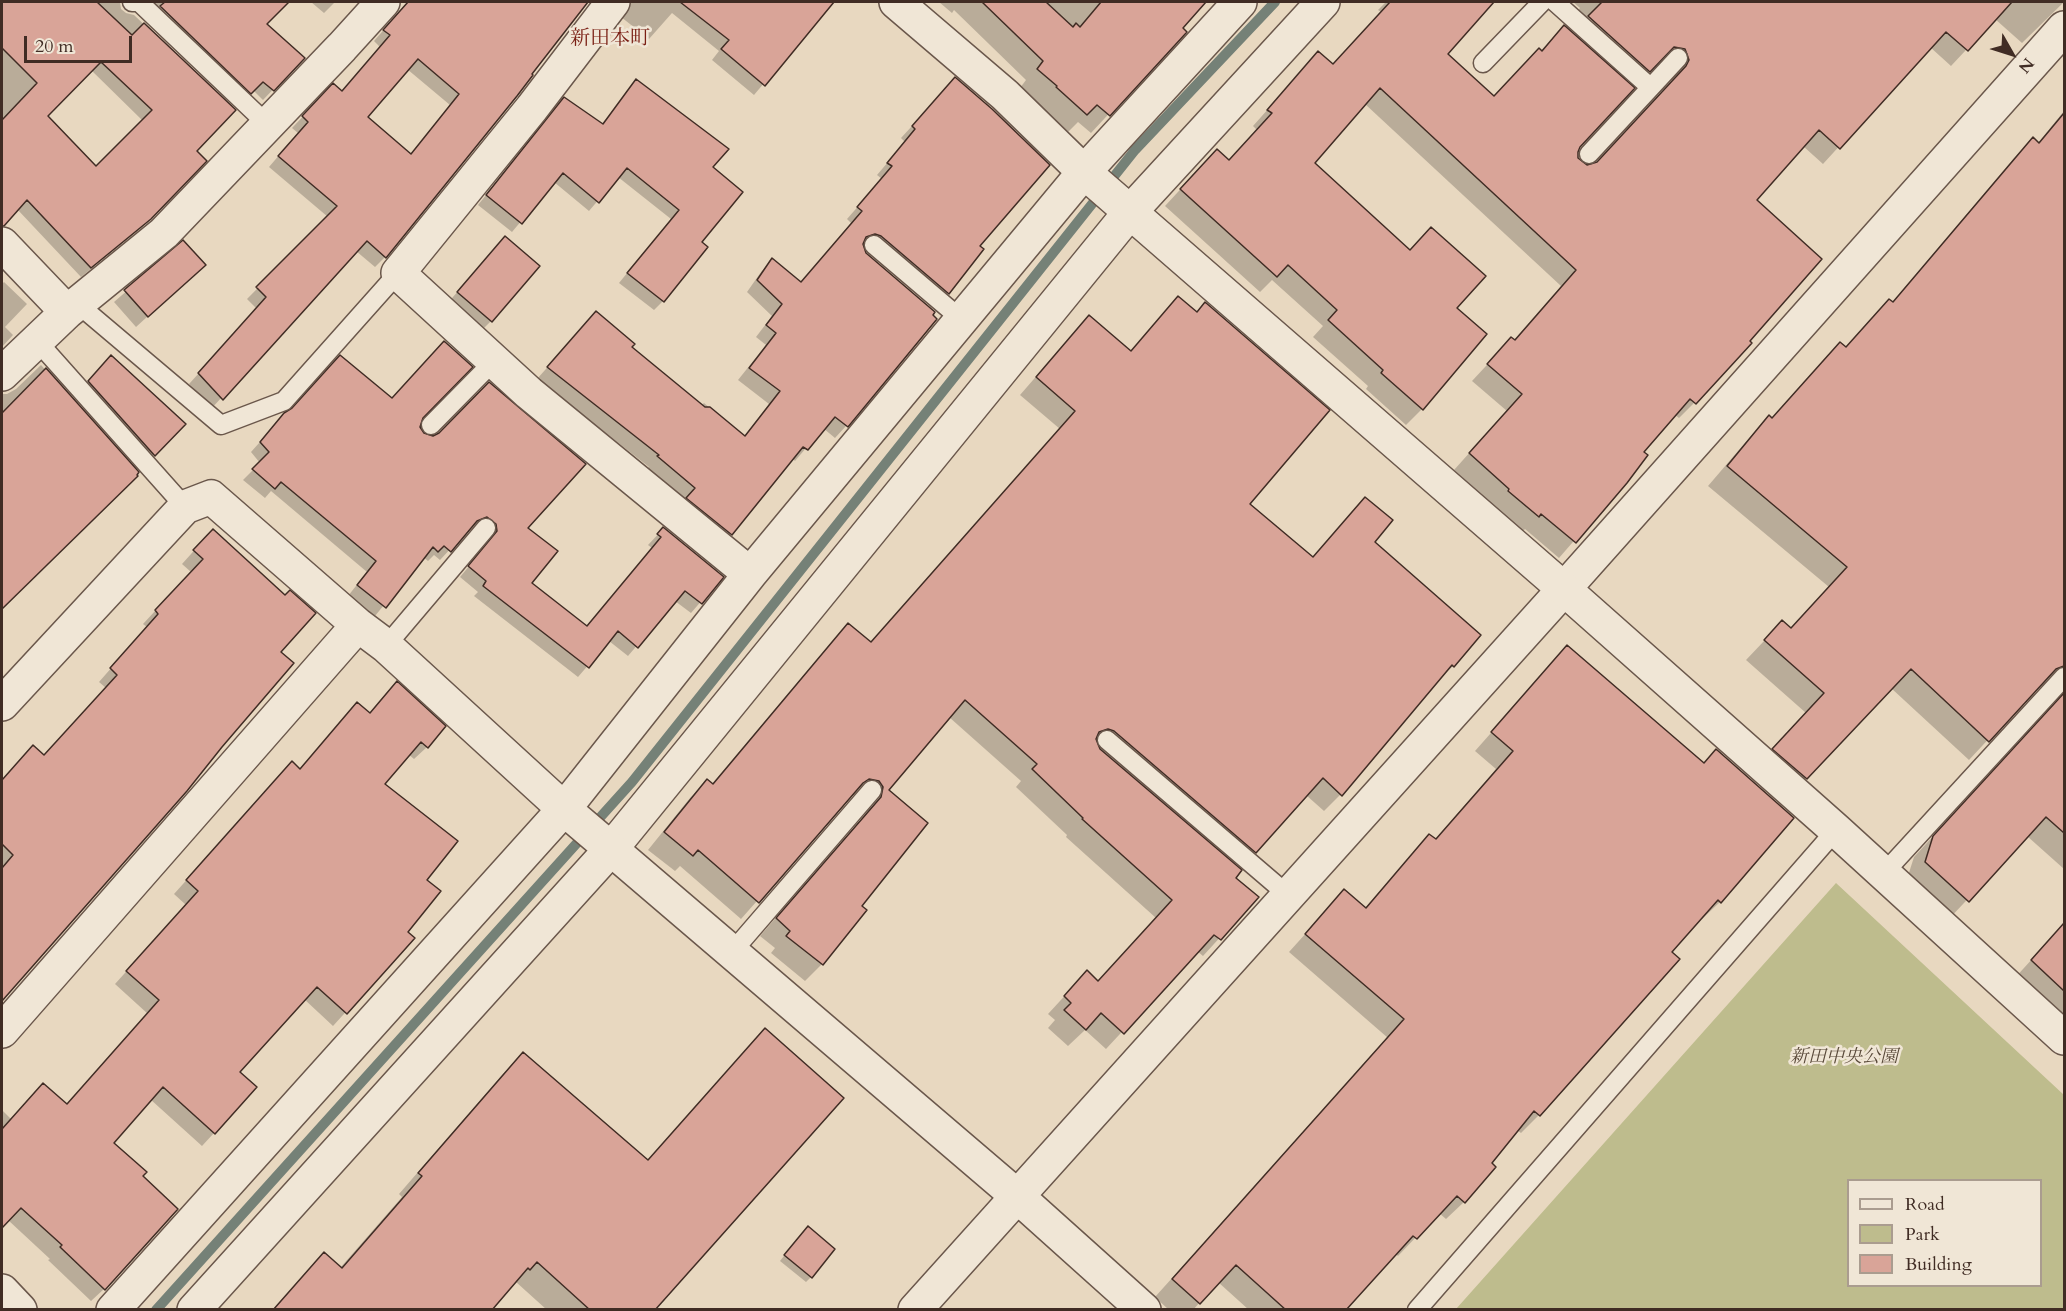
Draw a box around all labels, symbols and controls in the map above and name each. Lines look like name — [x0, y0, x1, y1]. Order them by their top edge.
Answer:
scale bar — [27, 24, 135, 62]
north arrow — [1982, 24, 2042, 84]
district label: 新田本町 — [570, 27, 650, 51]
text: 20 m — [35, 34, 74, 59]
text: N — [2013, 53, 2039, 78]
park label: 新田中央公園 — [1790, 1047, 1898, 1069]
legend — [1847, 1179, 2042, 1287]
text: Road — [1905, 1192, 1945, 1217]
text: Park — [1905, 1222, 1940, 1247]
text: Building — [1905, 1252, 1972, 1277]

